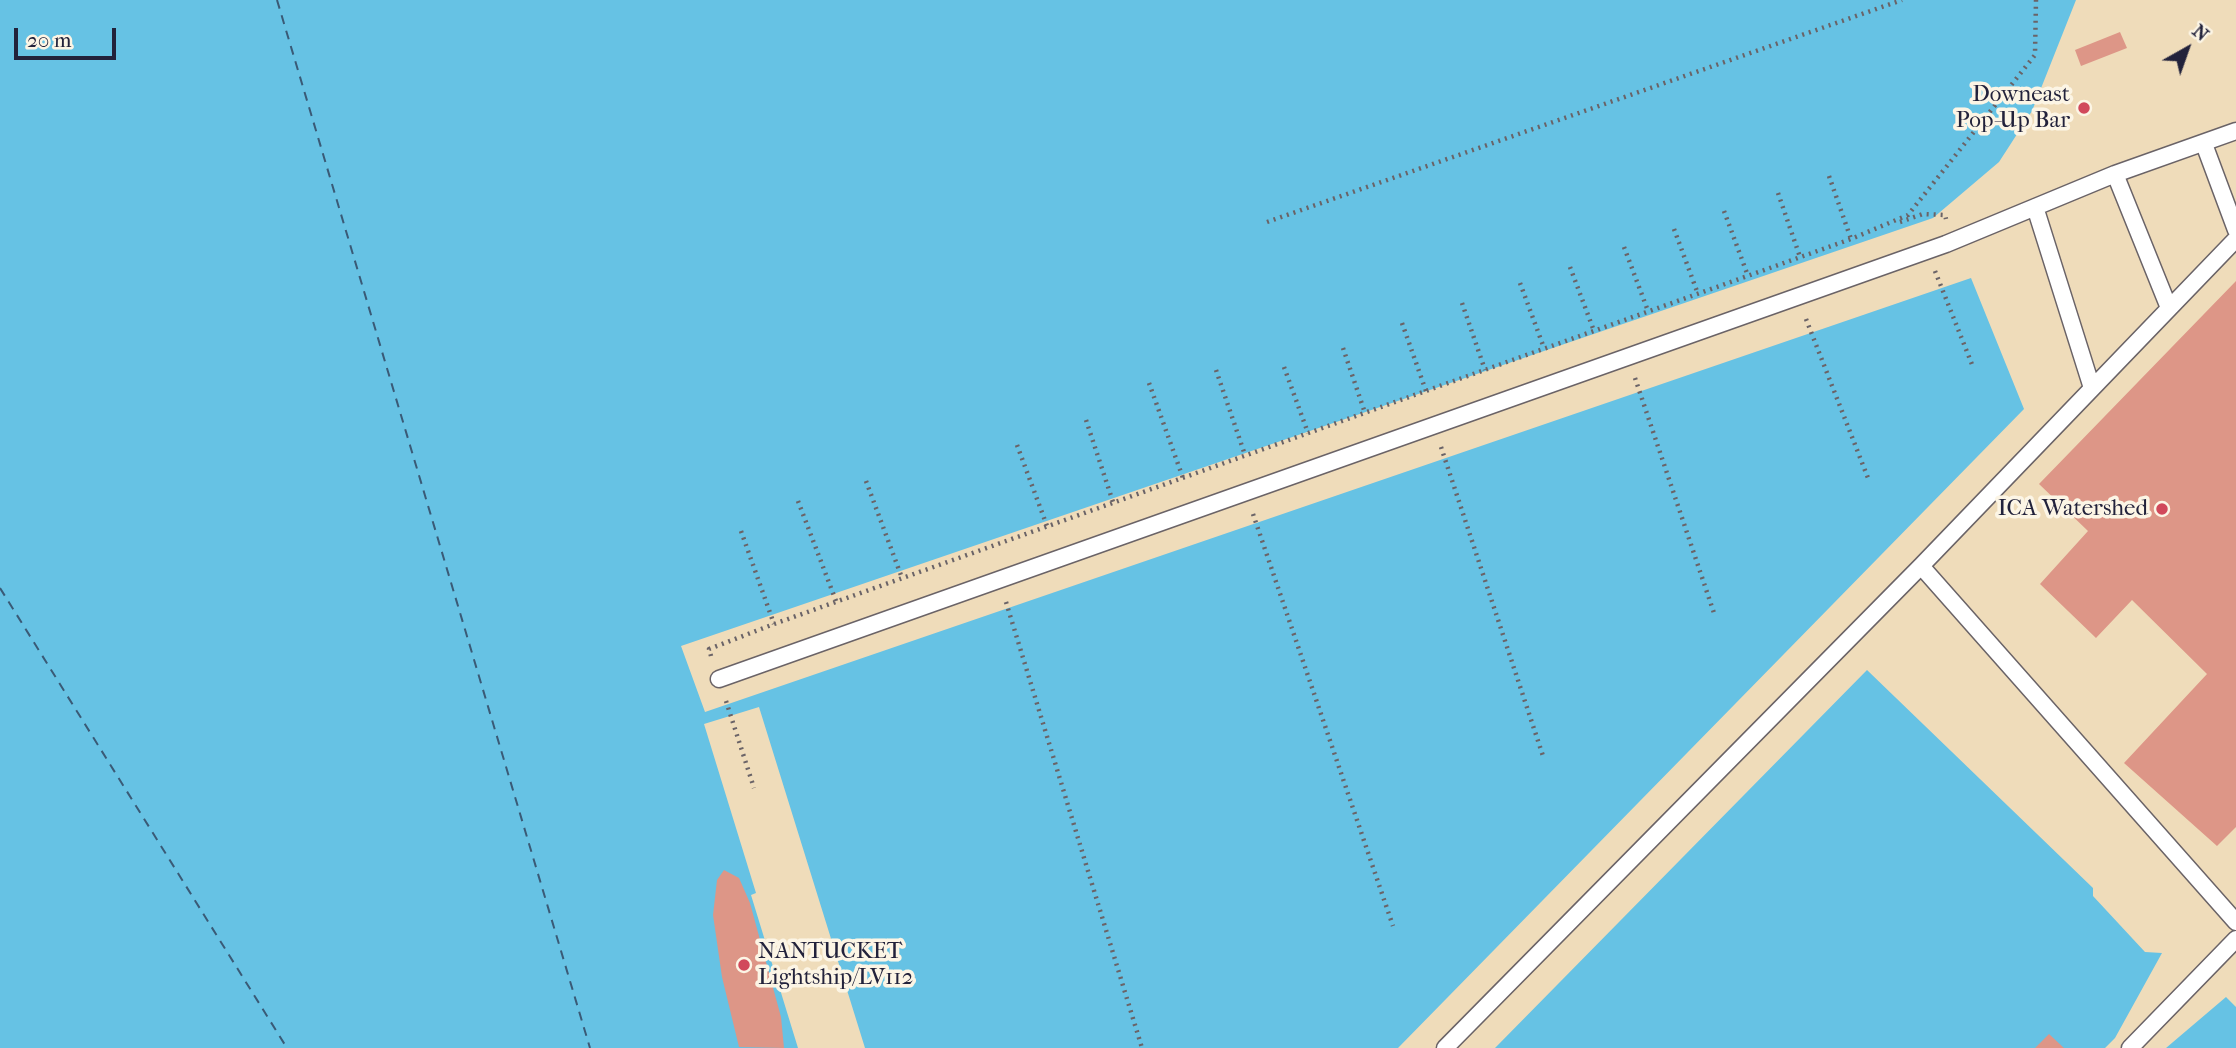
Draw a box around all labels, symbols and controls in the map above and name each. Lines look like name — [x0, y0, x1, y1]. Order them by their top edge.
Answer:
scale bar — [18, 14, 119, 58]
north arrow — [2152, 14, 2222, 84]
text: N — [2188, 20, 2213, 46]
text: 20 m — [27, 28, 71, 52]
place label: Downeast Pop-Up Bar — [1956, 81, 2070, 135]
marker: Downeast Pop-Up Bar — [2076, 100, 2092, 116]
place label: ICA Watershed — [1998, 495, 2148, 523]
marker: ICA Watershed — [2154, 501, 2170, 517]
place label: NANTUCKET Lightship/LV112 — [758, 938, 913, 992]
marker: NANTUCKET Lightship/LV112 — [736, 957, 752, 973]

